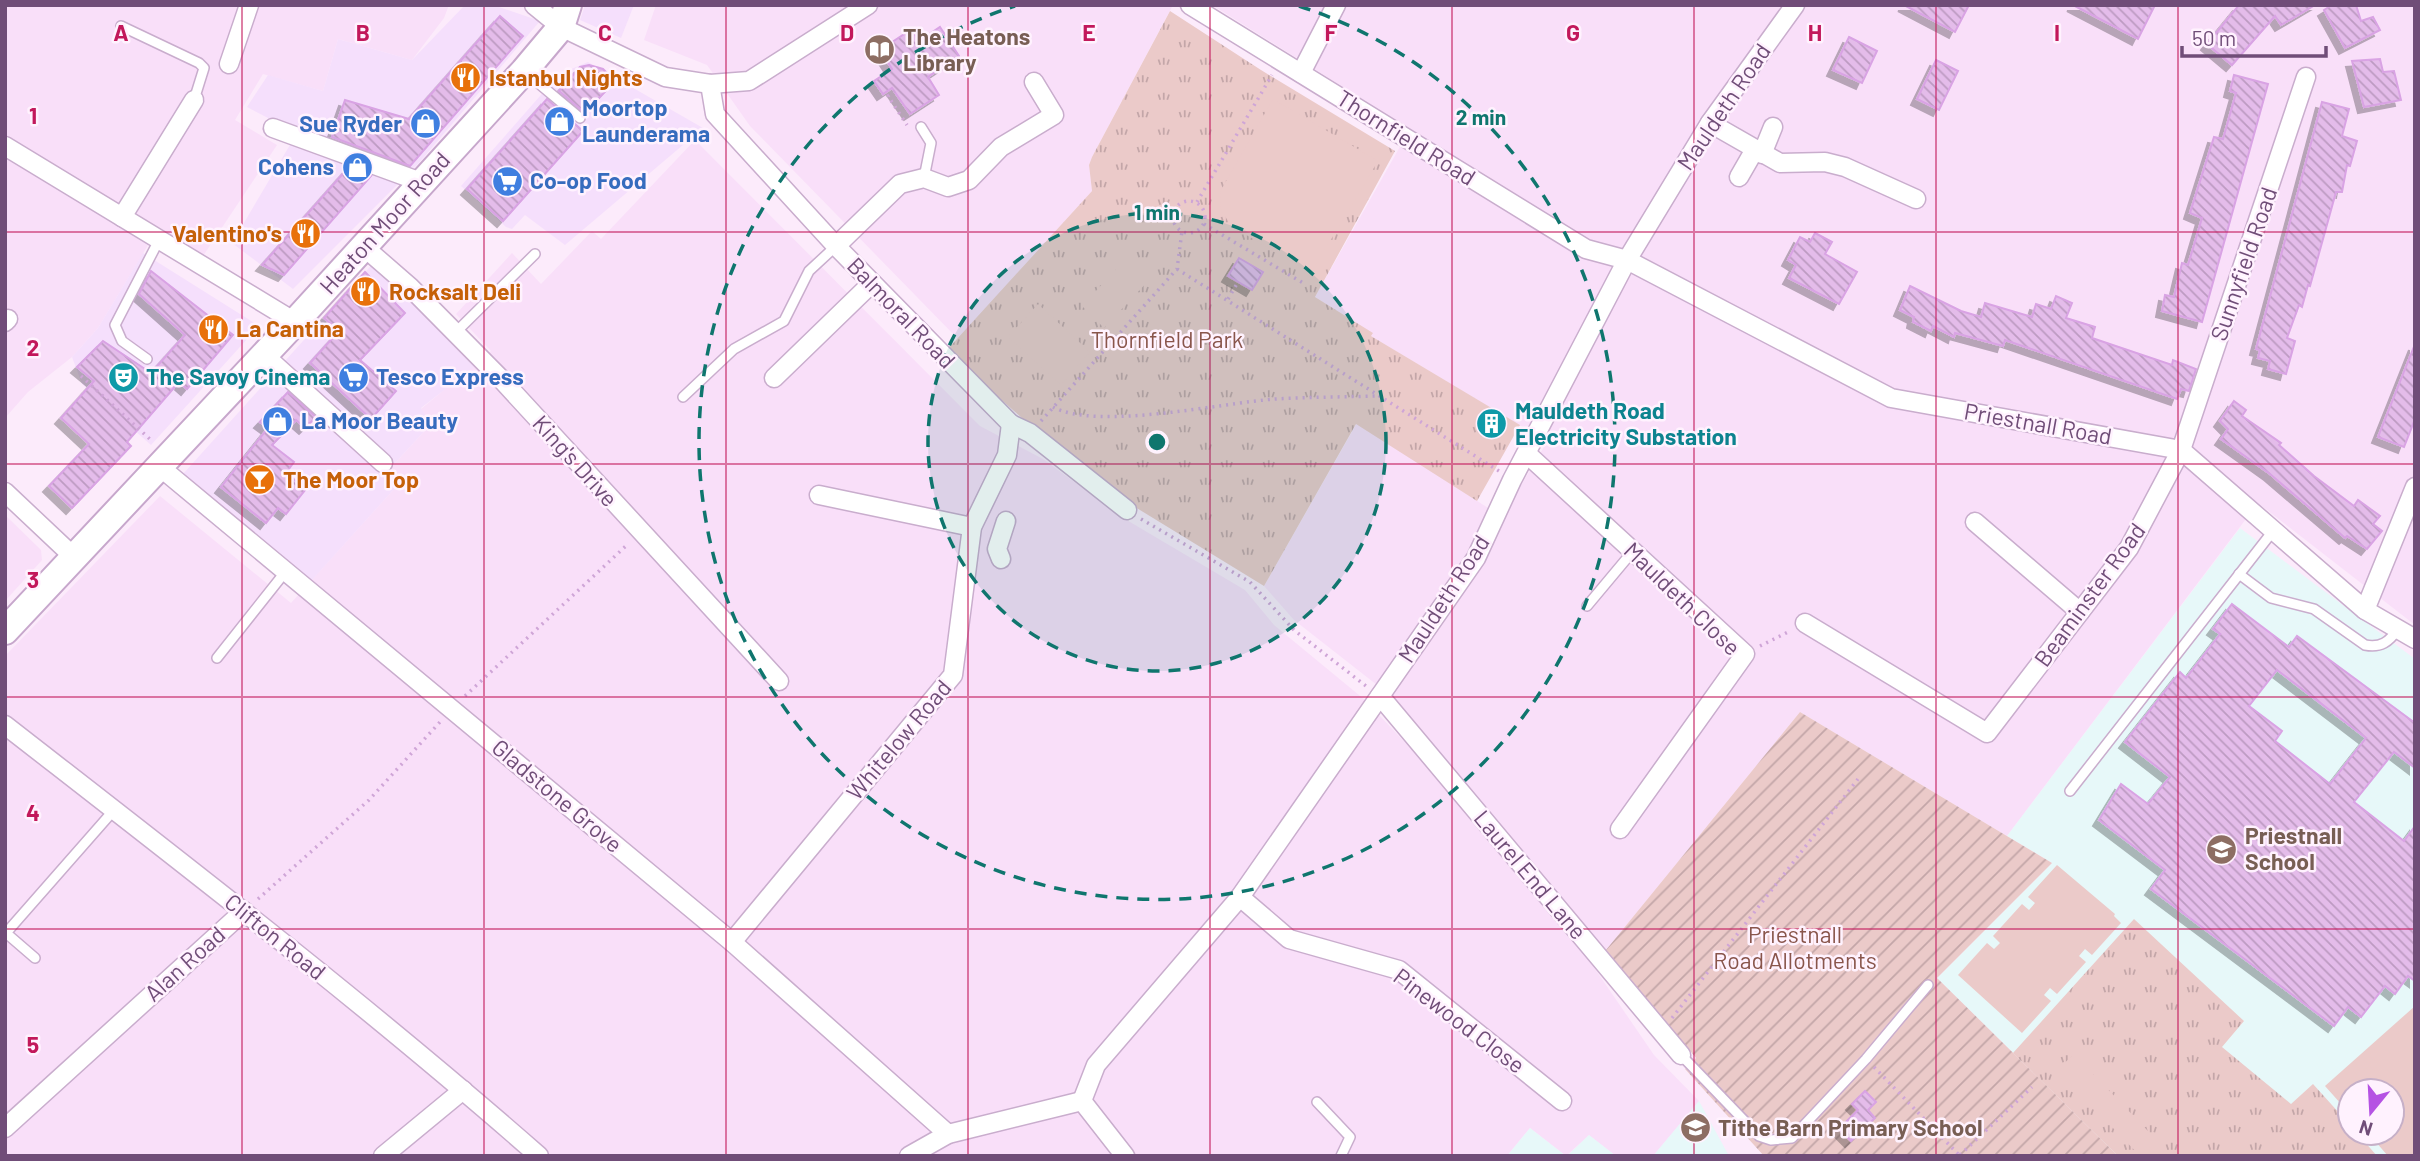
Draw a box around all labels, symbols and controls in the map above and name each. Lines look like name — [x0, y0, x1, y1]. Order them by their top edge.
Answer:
scale bar — [2182, 14, 2326, 58]
text: A — [113, 18, 129, 46]
text: B — [356, 18, 370, 46]
text: C — [598, 18, 612, 46]
text: D — [840, 18, 854, 46]
text: E — [1082, 18, 1096, 46]
text: F — [1325, 18, 1338, 46]
text: G — [1566, 18, 1580, 46]
text: H — [1808, 18, 1822, 46]
text: I — [2054, 18, 2060, 46]
place label: The Heatons Library — [903, 22, 1030, 76]
text: 50 m — [2192, 25, 2236, 50]
library icon: The Heatons Library — [863, 33, 897, 67]
street label: Mauldeth Road — [1671, 38, 1776, 175]
restaurant icon: Istanbul Nights — [449, 61, 483, 95]
place label: Istanbul Nights — [489, 63, 643, 91]
street label: Thornfield Road — [1332, 83, 1481, 191]
place label: Moortop Launderama — [582, 93, 710, 147]
text: 1 — [29, 101, 37, 129]
shop icon: Moortop Launderama — [542, 104, 576, 138]
text: 2 min — [1456, 104, 1506, 129]
shop icon: Sue Ryder — [408, 107, 442, 141]
place label: Sue Ryder — [299, 109, 402, 137]
street label: Heaton Moor Road — [313, 145, 455, 299]
shop icon: Cohens — [340, 150, 374, 184]
place label: Cohens — [258, 152, 334, 180]
supermarket icon: Co-op Food — [490, 164, 524, 198]
place label: Co-op Food — [530, 166, 647, 194]
street label: Sunnyfield Road — [2204, 183, 2282, 344]
text: 1 min — [1134, 199, 1180, 224]
restaurant icon: Valentino's — [288, 217, 322, 251]
place label: Valentino's — [172, 219, 282, 247]
street label: Balmoral Road — [842, 251, 962, 374]
restaurant icon: Rocksalt Deli — [349, 275, 383, 309]
place label: Rocksalt Deli — [389, 277, 521, 305]
restaurant icon: La Cantina — [196, 312, 230, 346]
place label: La Cantina — [236, 314, 344, 342]
park label: Thornfield Park — [1091, 325, 1243, 353]
text: 2 — [27, 333, 39, 361]
theatre icon: The Savoy Cinema — [106, 360, 140, 394]
supermarket icon: Tesco Express — [336, 360, 370, 394]
place label: The Savoy Cinema — [146, 362, 330, 390]
place label: Tesco Express — [376, 362, 524, 390]
place label: Mauldeth Road Electricity Substation — [1515, 396, 1737, 450]
street label: Priestnall Road — [1962, 396, 2114, 450]
shop icon: La Moor Beauty — [261, 404, 295, 438]
place label: La Moor Beauty — [301, 406, 458, 434]
building icon: Mauldeth Road Electricity Substation — [1475, 407, 1509, 441]
street label: King's Drive — [527, 409, 624, 512]
centre of rings — [1145, 430, 1169, 454]
bar icon: The Moor Top — [243, 463, 277, 497]
place label: The Moor Top — [283, 465, 419, 493]
street label: Beaminster Road — [2028, 517, 2151, 672]
street label: Mauldeth Road — [1391, 529, 1495, 668]
street label: Mauldeth Close — [1619, 536, 1747, 661]
text: 3 — [27, 565, 39, 593]
street label: Whitelow Road — [840, 674, 957, 805]
street label: Gladstone Grove — [487, 733, 629, 858]
text: 4 — [26, 798, 40, 826]
street label: Laurel End Lane — [1469, 804, 1593, 945]
place label: Priestnall School — [2245, 821, 2342, 875]
school or university icon: Priestnall School — [2205, 832, 2239, 866]
street label: Clifton Road — [220, 887, 332, 985]
street label: Alan Road — [138, 920, 230, 1007]
park label: Priestnall Road Allotments — [1713, 920, 1877, 974]
street label: Pinewood Close — [1388, 962, 1531, 1079]
text: 5 — [27, 1030, 39, 1058]
north arrow — [2336, 1077, 2406, 1147]
school or university icon: Tithe Barn Primary School — [1678, 1111, 1712, 1145]
place label: Tithe Barn Primary School — [1718, 1113, 1983, 1141]
text: N — [2356, 1116, 2375, 1142]

